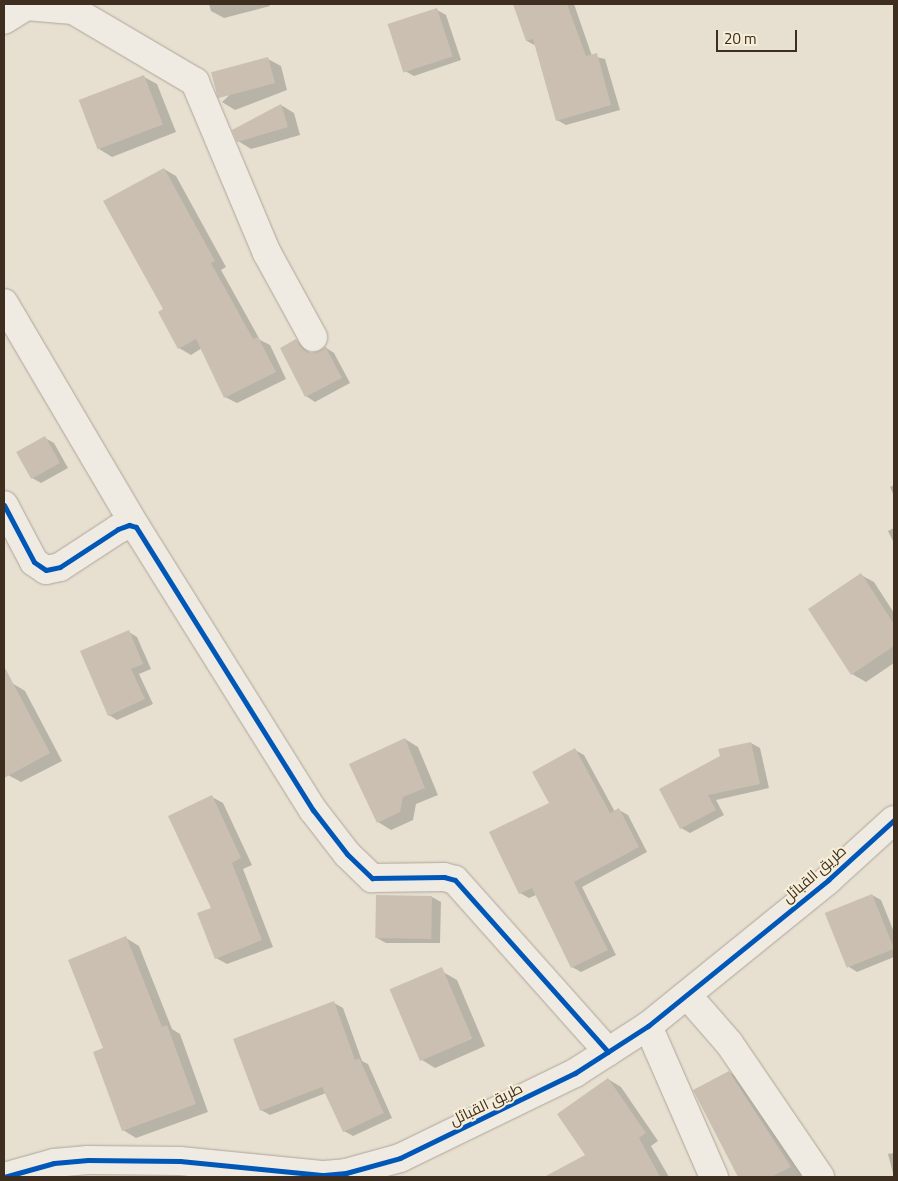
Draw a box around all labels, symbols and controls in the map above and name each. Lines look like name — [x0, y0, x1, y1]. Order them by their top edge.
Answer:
scale bar — [718, 20, 799, 52]
text: 20 m — [724, 24, 757, 53]
street label: طريق القبائل — [778, 841, 850, 907]
street label: طريق القبائل — [447, 1079, 525, 1129]

